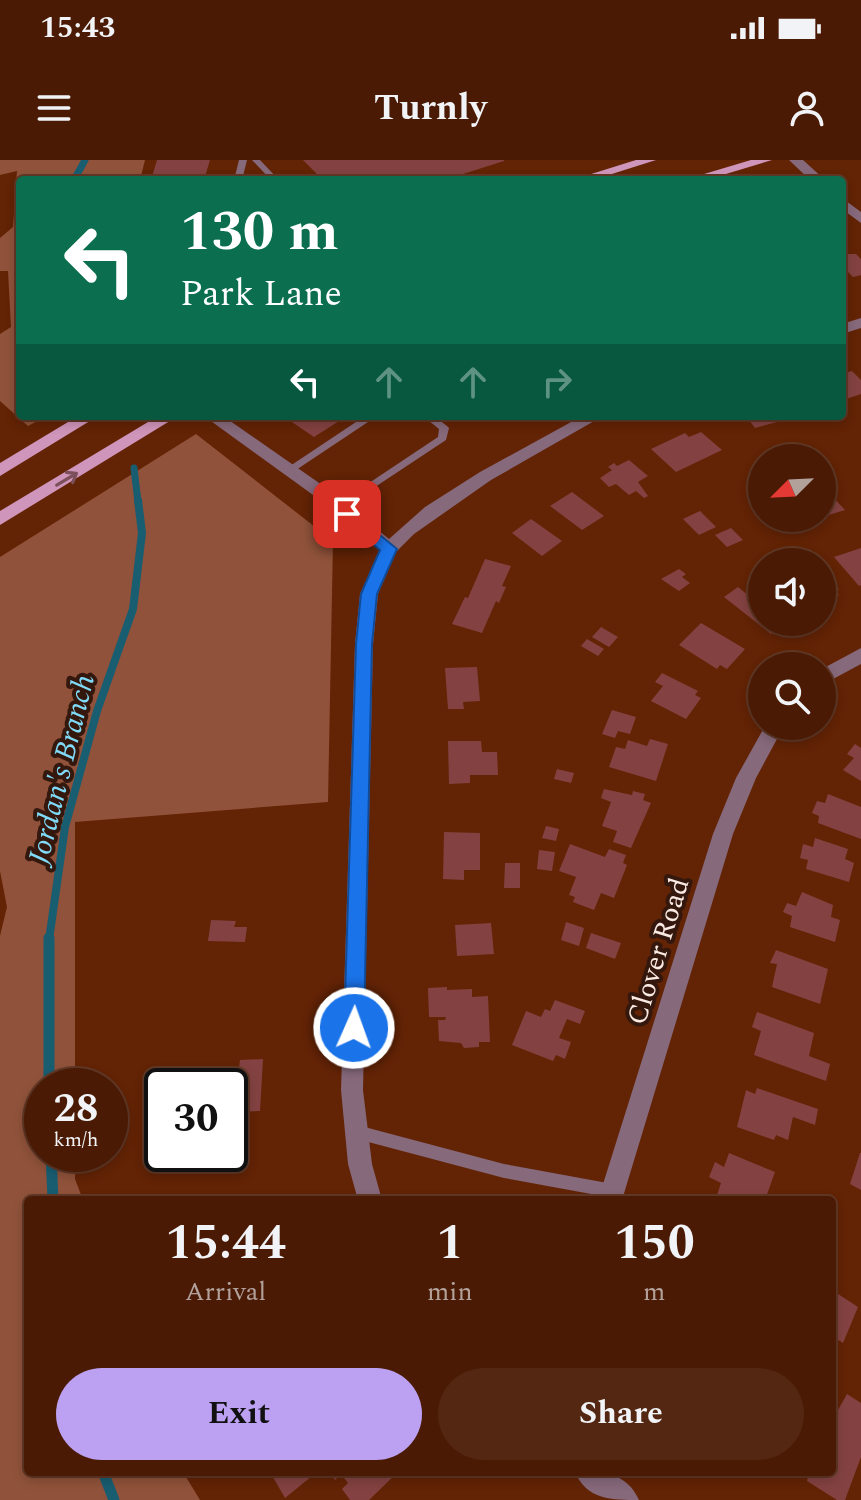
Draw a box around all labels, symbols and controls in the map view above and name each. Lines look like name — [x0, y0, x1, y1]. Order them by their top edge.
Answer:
text: 15:43 — [40, 5, 115, 51]
text: Turnly — [374, 81, 487, 136]
icon: menu — [32, 86, 76, 130]
icon: person — [785, 86, 829, 130]
text: 130 m — [180, 190, 339, 275]
icon: left — [48, 208, 152, 312]
text: Park Lane — [180, 267, 342, 322]
icon: left — [283, 360, 327, 404]
icon: ahead — [367, 360, 411, 404]
icon: ahead — [451, 360, 495, 404]
icon: right — [535, 360, 579, 404]
north arrow — [748, 444, 836, 532]
map controls — [748, 444, 836, 740]
one-way arrow — [55, 471, 78, 487]
pin — [313, 480, 381, 548]
icon: arrive — [325, 492, 369, 536]
button: sound — [748, 548, 836, 636]
button: search — [748, 652, 836, 740]
water label: Jordan's Branch — [16, 669, 108, 871]
street label: Clover Road — [616, 873, 701, 1030]
position arrow — [312, 986, 396, 1070]
speed limit sign: 30 — [144, 1068, 248, 1172]
text: 28 — [54, 1079, 98, 1140]
text: km/h — [54, 1125, 99, 1155]
text: 15:44 — [165, 1207, 286, 1280]
text: 1 — [436, 1207, 463, 1280]
text: 150 — [614, 1207, 695, 1280]
text: Arrival — [185, 1272, 266, 1312]
text: min — [427, 1272, 473, 1312]
text: m — [643, 1272, 665, 1312]
button: Exit — [56, 1368, 422, 1460]
button: Share — [438, 1368, 804, 1460]

